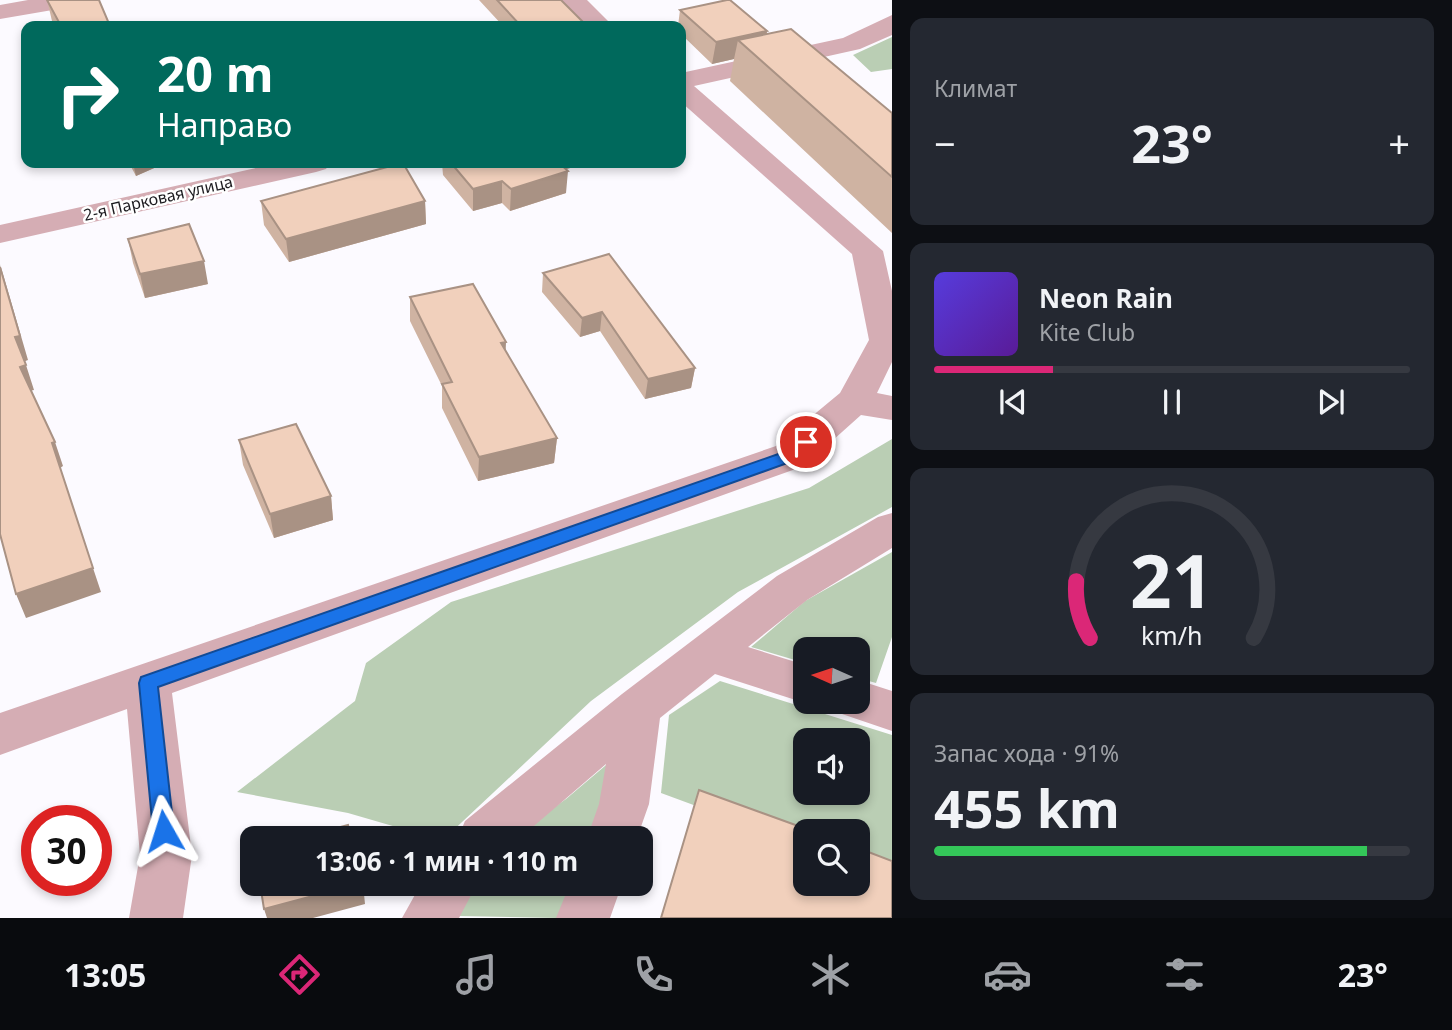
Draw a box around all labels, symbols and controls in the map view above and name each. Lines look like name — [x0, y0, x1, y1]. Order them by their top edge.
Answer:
text: 20 m — [157, 40, 274, 106]
icon: right — [42, 49, 133, 140]
text: Климат — [934, 72, 1017, 104]
text: Направо — [157, 103, 292, 146]
text: 23° — [1131, 107, 1213, 178]
text: − — [934, 117, 956, 169]
text: + — [1388, 117, 1410, 169]
street label: 2-я Парковая улица — [81, 170, 235, 226]
text: Neon Rain — [1039, 280, 1173, 316]
text: Kite Club — [1039, 316, 1135, 348]
icon: previous — [994, 383, 1032, 421]
icon: pause — [1153, 383, 1191, 421]
icon: next — [1312, 383, 1350, 421]
pin — [776, 412, 836, 472]
icon: arrive — [787, 423, 825, 461]
text: 21 — [1130, 530, 1214, 629]
text: km/h — [1141, 617, 1203, 651]
north arrow — [793, 637, 870, 714]
map controls — [793, 637, 870, 896]
button: sound — [793, 728, 870, 805]
text: Запас хода · 91% — [934, 737, 1119, 769]
text: 455 km — [934, 772, 1120, 843]
position arrow — [127, 794, 201, 868]
speed limit sign: 30 — [21, 805, 112, 896]
button: search — [793, 819, 870, 896]
text: 13:06 · 1 мин · 110 m — [315, 843, 578, 879]
icon: directions — [275, 950, 324, 999]
icon: music — [452, 950, 501, 999]
icon: phone — [629, 950, 678, 999]
icon: climate — [806, 950, 855, 999]
icon: car — [983, 950, 1032, 999]
icon: filters — [1160, 950, 1209, 999]
text: 13:05 — [64, 953, 146, 996]
text: 23° — [1338, 953, 1388, 996]

